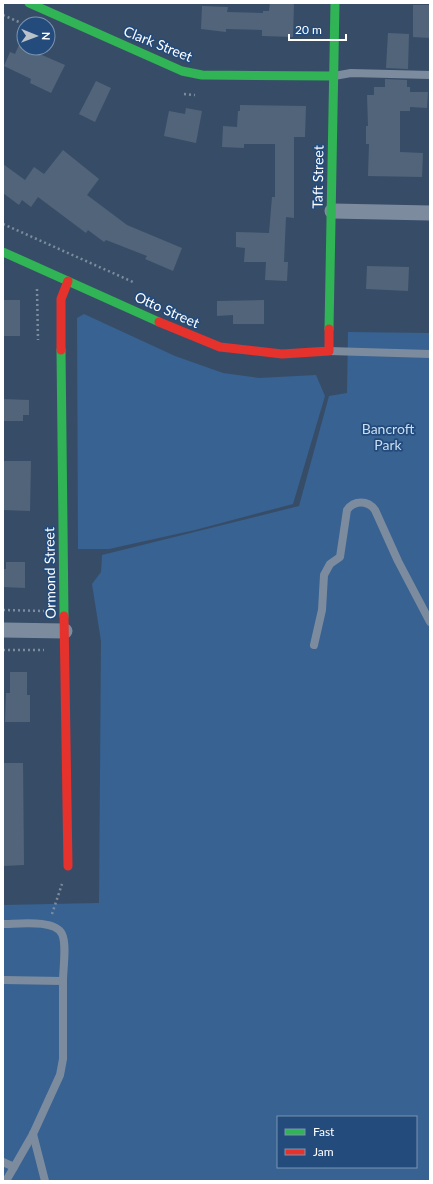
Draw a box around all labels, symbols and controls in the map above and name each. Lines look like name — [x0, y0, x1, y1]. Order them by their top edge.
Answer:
north arrow — [16, 16, 56, 56]
scale bar — [289, 16, 346, 42]
street label: Clark Street — [121, 22, 195, 65]
text: 20 m — [295, 22, 322, 37]
text: N — [40, 32, 53, 41]
street label: Taft Street — [308, 145, 327, 209]
street label: Otto Street — [132, 288, 202, 331]
park label: Bancroft Park — [362, 420, 415, 453]
street label: Ormond Street — [40, 527, 59, 619]
legend — [277, 1116, 417, 1168]
text: Fast — [313, 1124, 335, 1139]
text: Jam — [313, 1144, 334, 1159]

